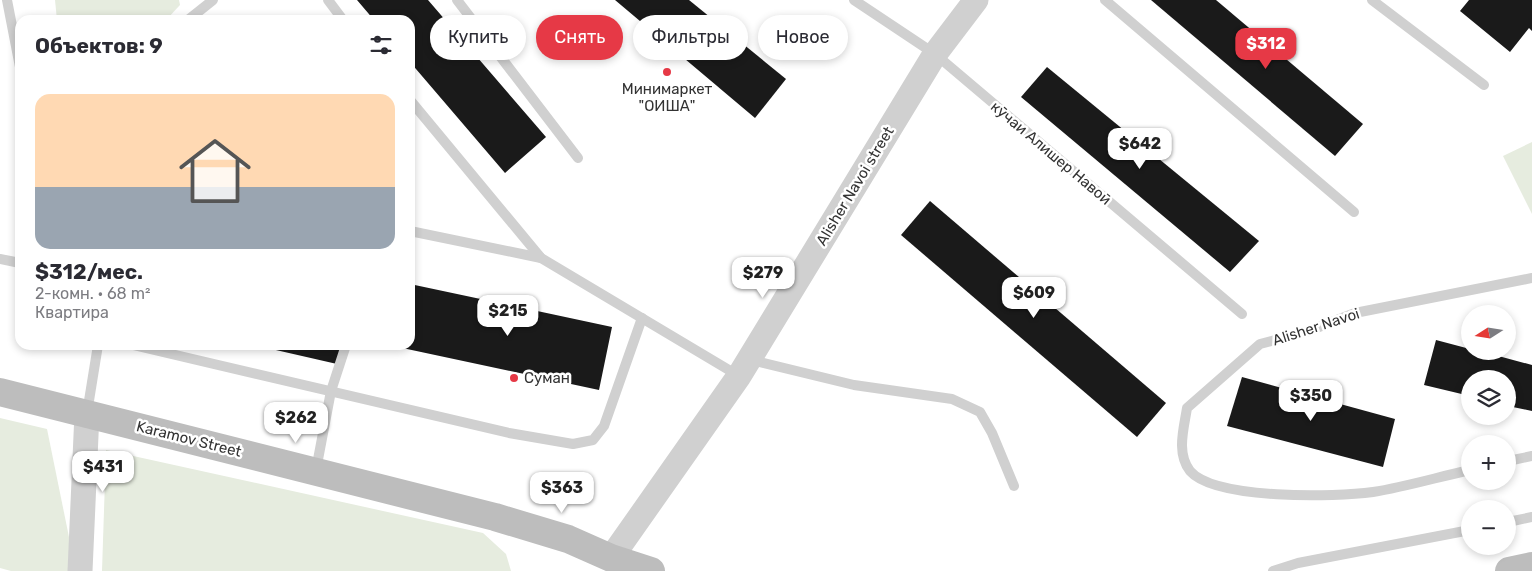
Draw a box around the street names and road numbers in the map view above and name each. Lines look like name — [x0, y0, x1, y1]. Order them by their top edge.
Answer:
street label: кӯчаи Алишер Навоӣ — [987, 97, 1115, 209]
street label: Alisher Navoi street — [812, 123, 898, 249]
street label: Alisher Navoi — [1270, 304, 1362, 350]
street label: Karamov Street — [135, 417, 244, 461]

